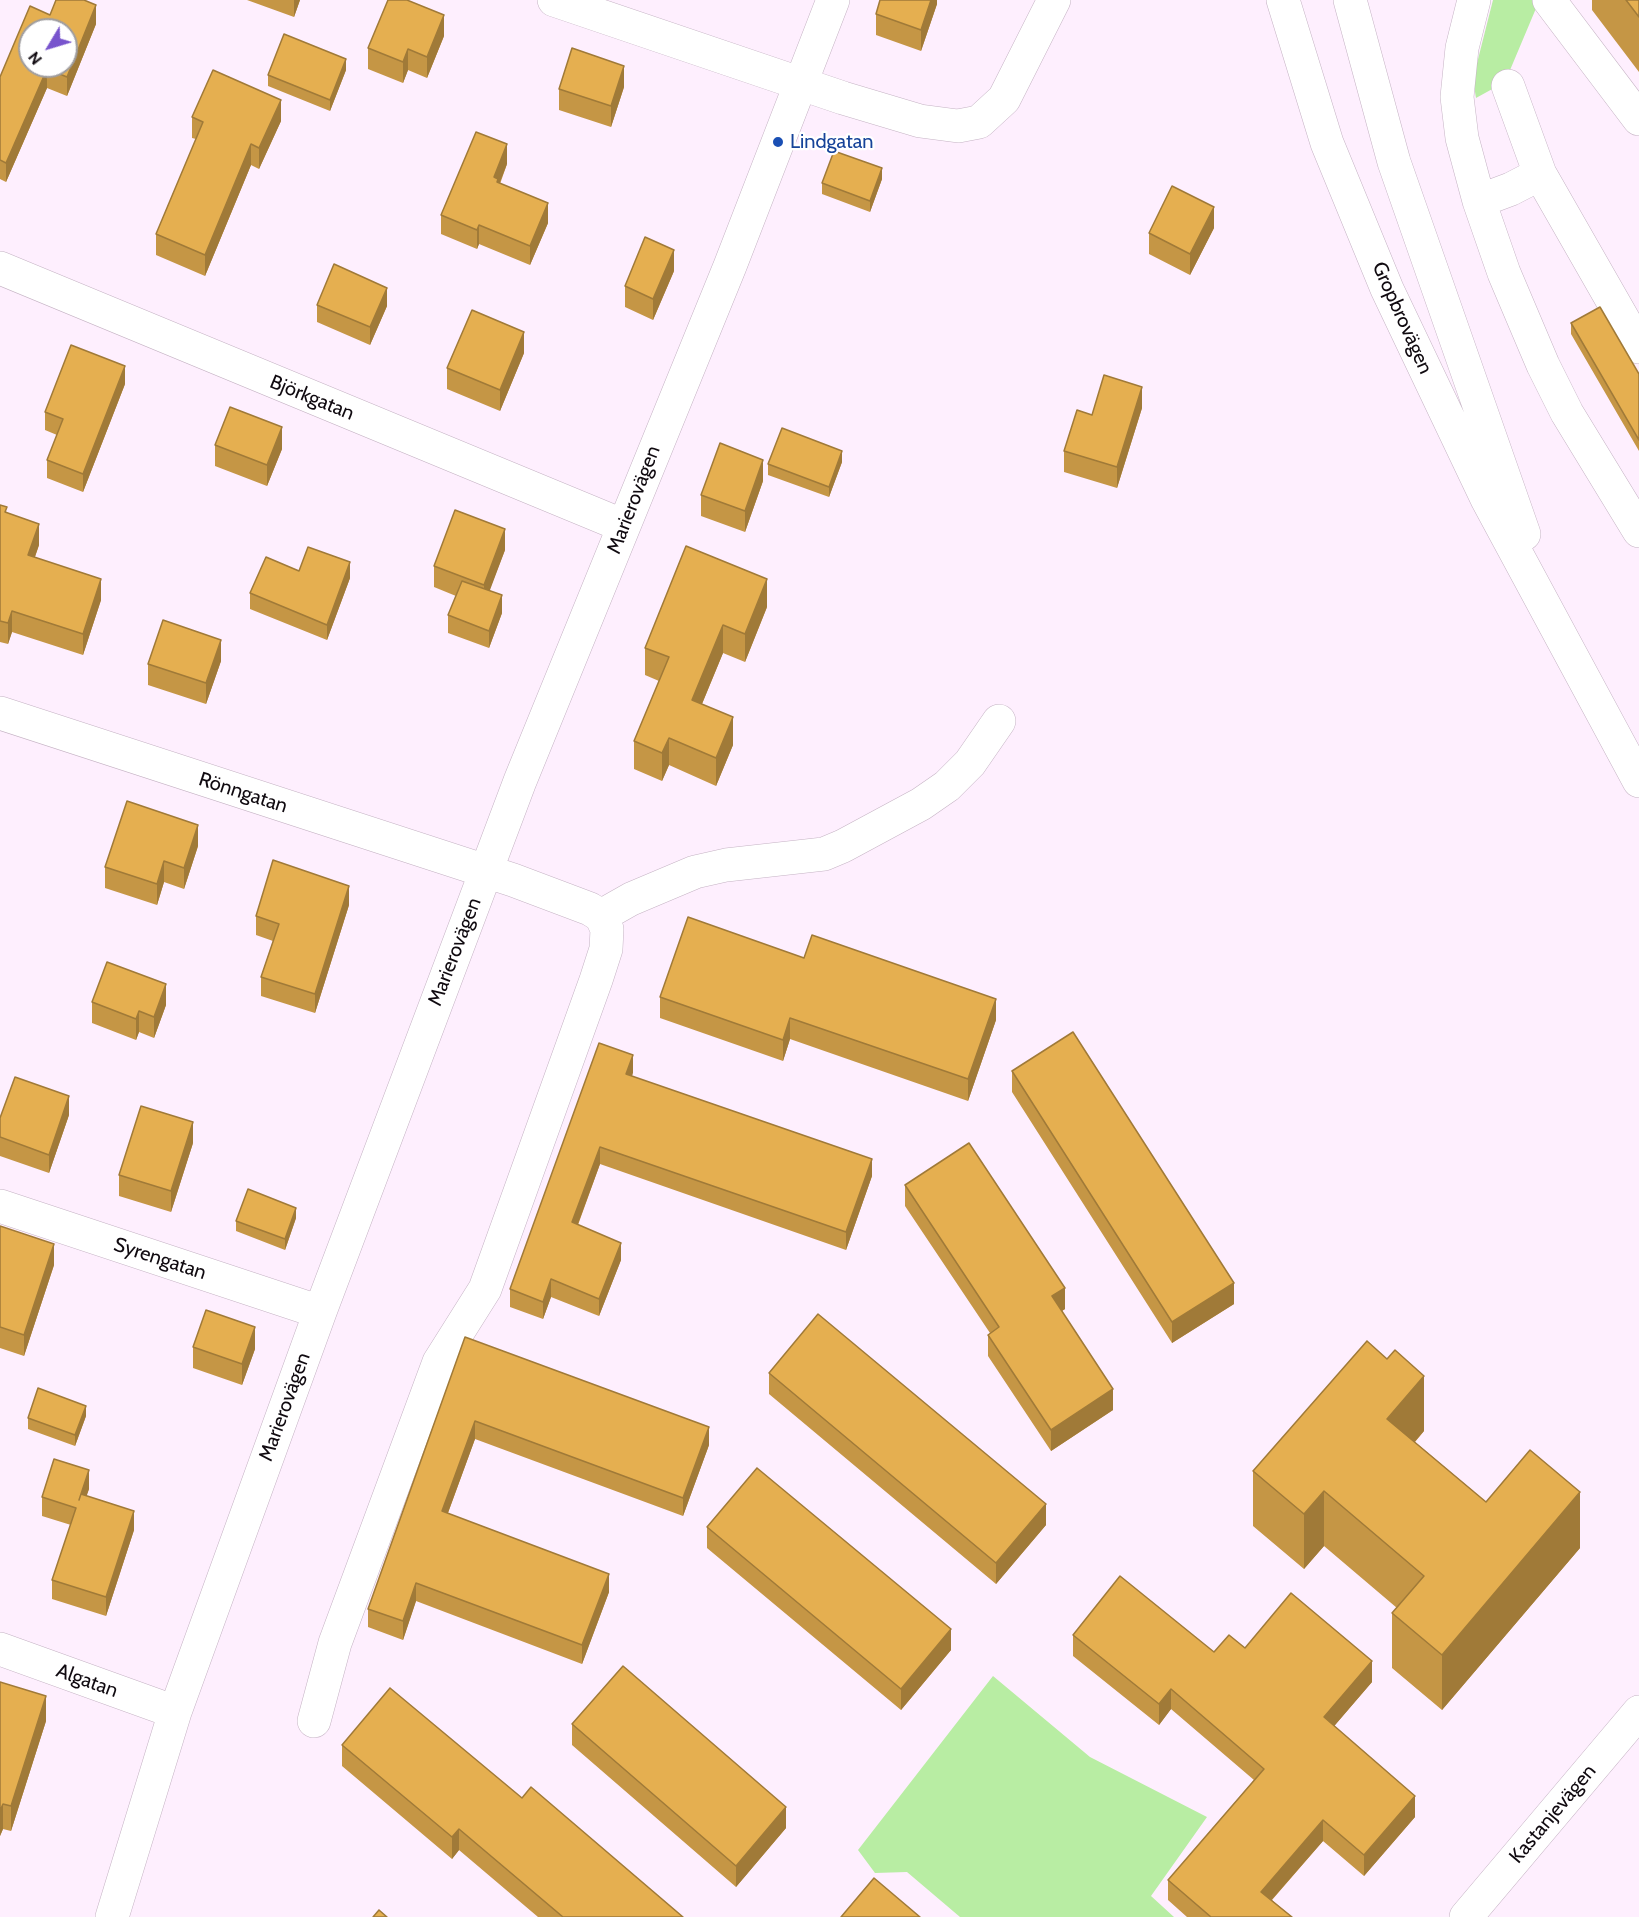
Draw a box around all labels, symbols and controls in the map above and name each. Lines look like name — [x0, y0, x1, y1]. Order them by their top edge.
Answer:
north arrow — [18, 18, 78, 78]
text: N — [24, 48, 46, 68]
place label: Lindgatan — [790, 130, 873, 154]
marker: Lindgatan — [771, 135, 785, 149]
street label: Gropbrovägen — [1367, 258, 1437, 378]
street label: Björkgatan — [266, 370, 358, 426]
street label: Marierovägen — [602, 442, 666, 558]
street label: Rönngatan — [196, 767, 290, 819]
street label: Marierovägen — [423, 894, 487, 1010]
street label: Syrengatan — [111, 1233, 209, 1285]
street label: Marierovägen — [254, 1349, 316, 1465]
street label: Algatan — [53, 1659, 121, 1703]
street label: Kastanjevägen — [1505, 1760, 1601, 1868]

